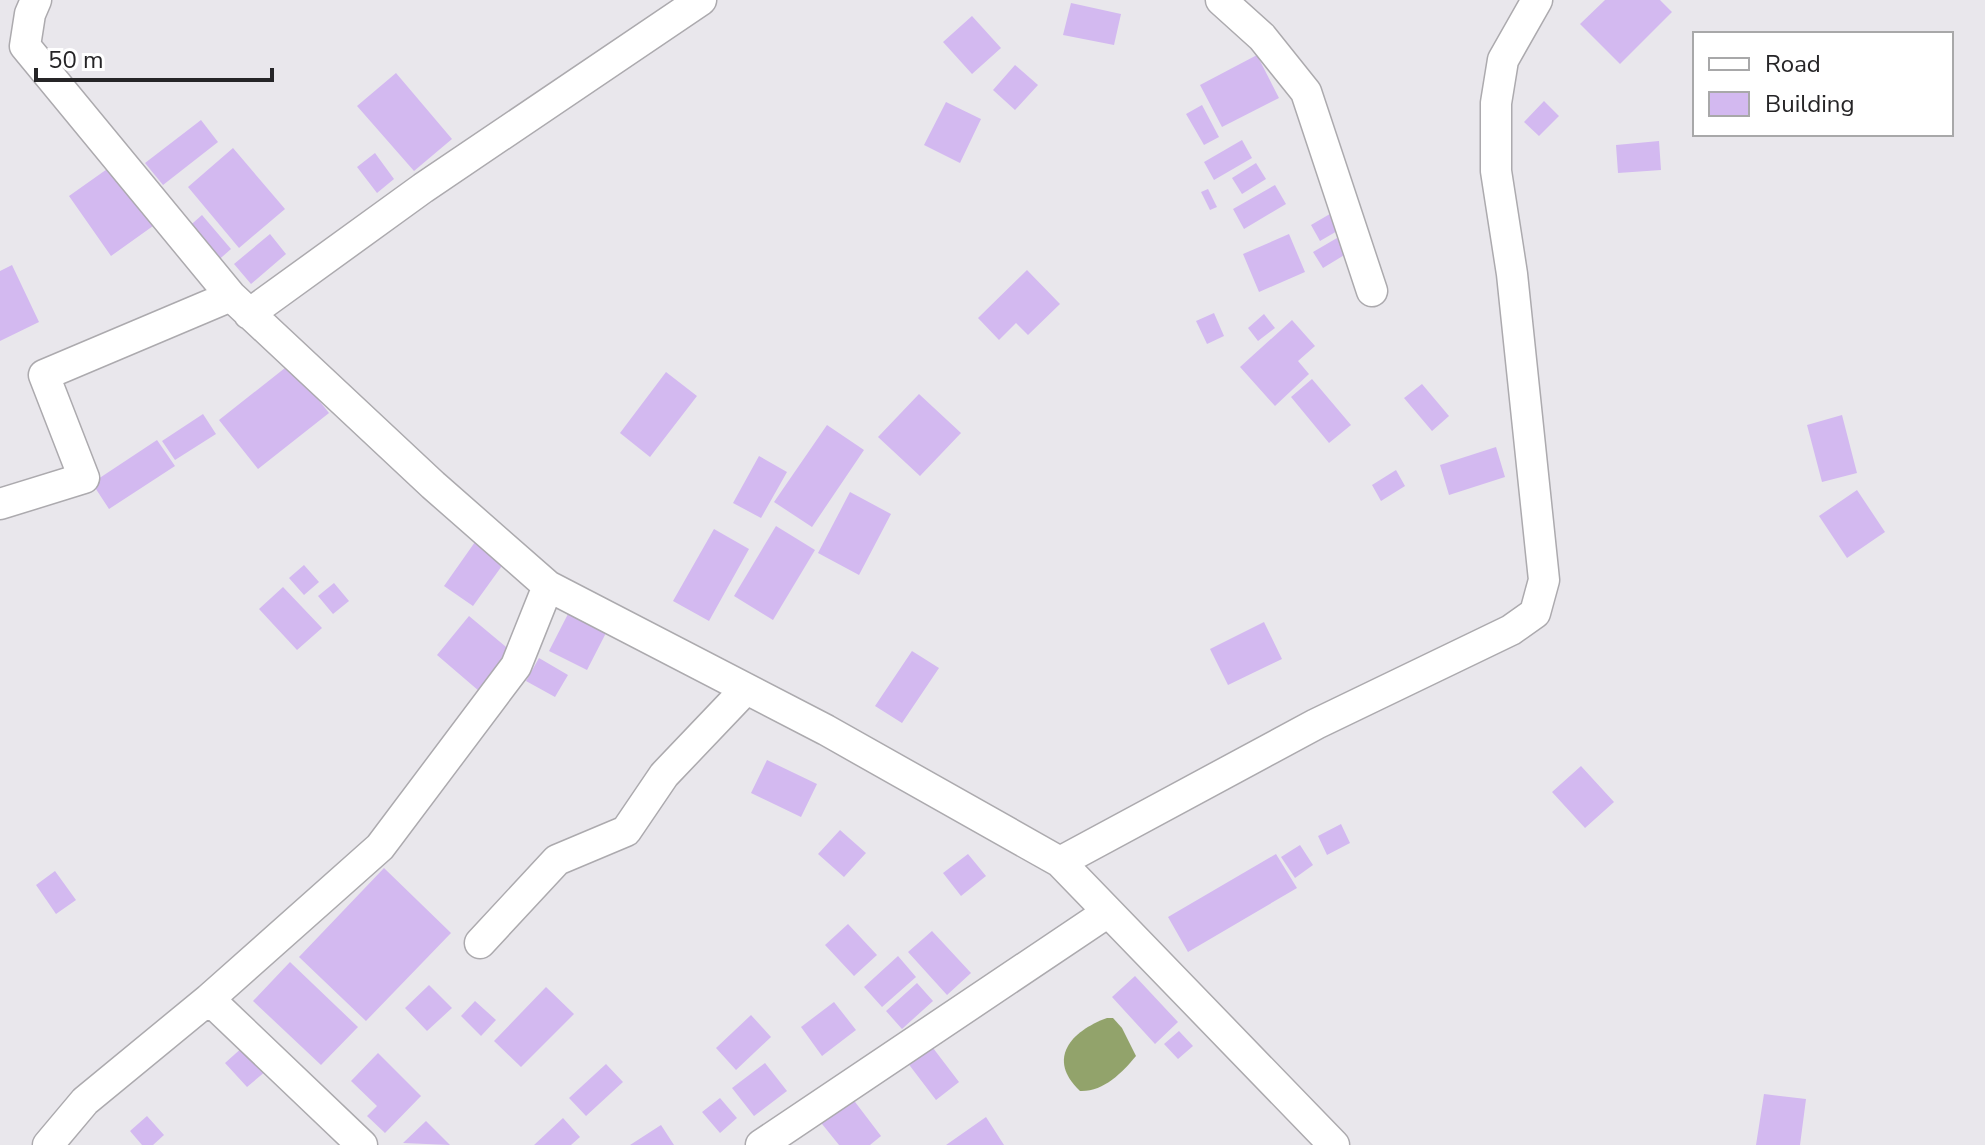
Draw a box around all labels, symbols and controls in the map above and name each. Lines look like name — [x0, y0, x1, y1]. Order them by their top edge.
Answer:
scale bar — [36, 32, 272, 82]
legend — [1693, 32, 1953, 136]
text: 50 m — [48, 44, 104, 76]
text: Road — [1765, 48, 1821, 80]
text: Building — [1765, 88, 1855, 120]

